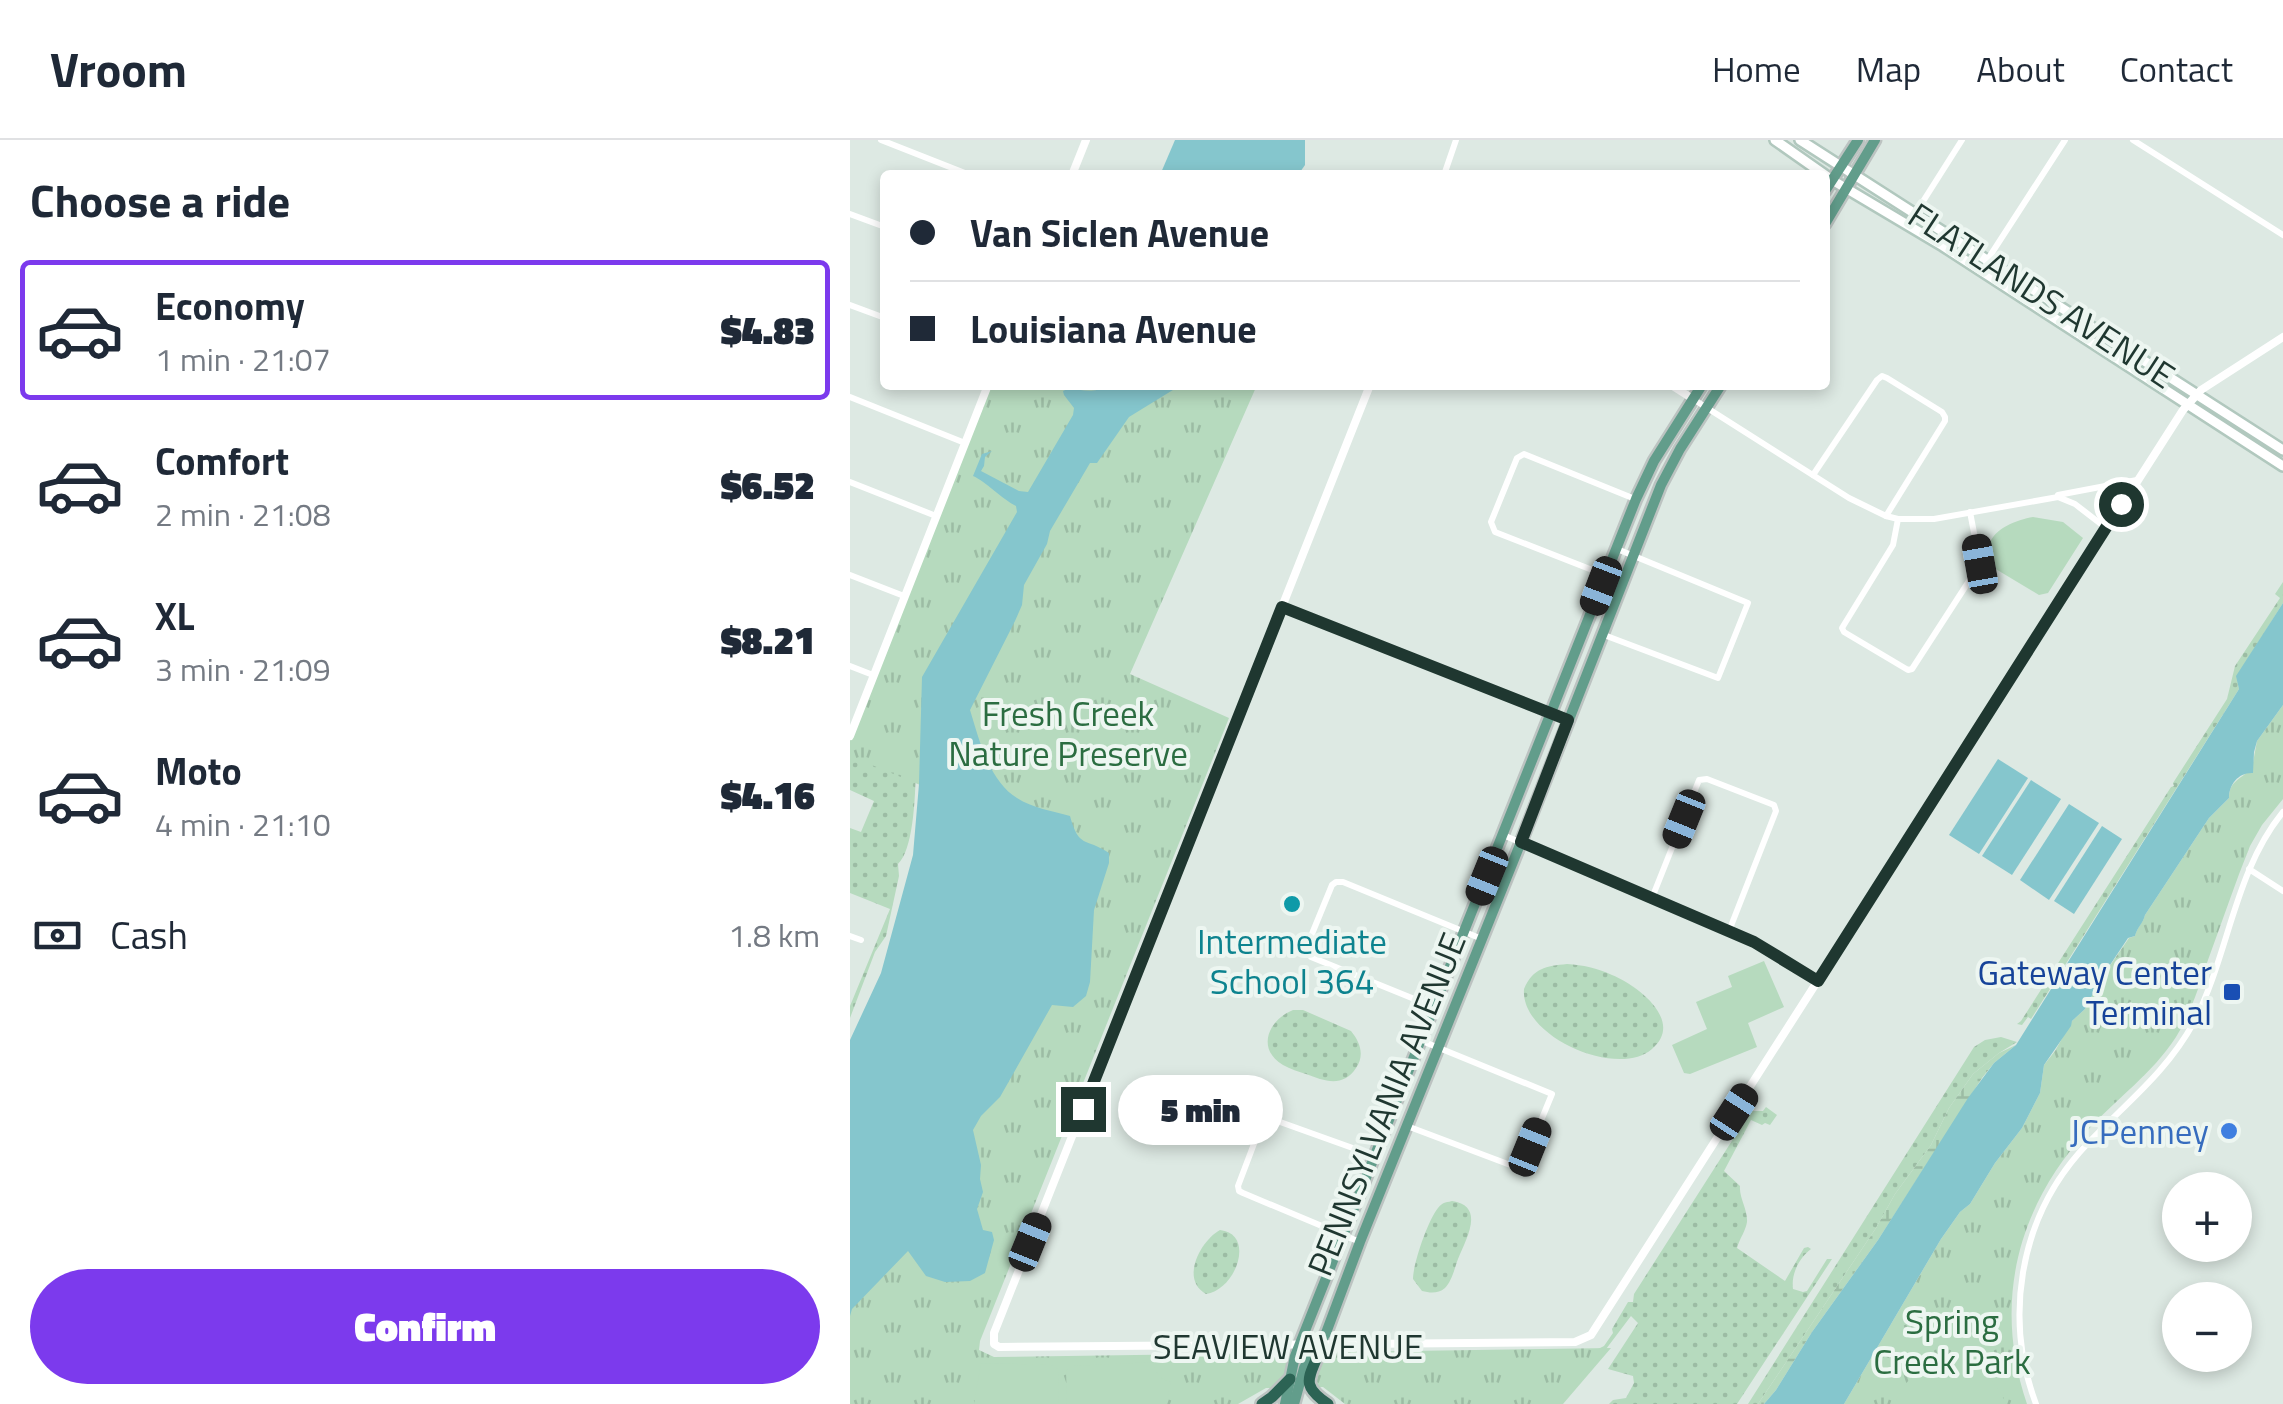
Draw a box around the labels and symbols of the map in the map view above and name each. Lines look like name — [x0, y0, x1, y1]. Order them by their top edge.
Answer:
street label: FLATLANDS AVENUE — [1898, 188, 2186, 402]
route start — [2099, 482, 2144, 527]
car — [1960, 532, 2000, 596]
car — [1576, 553, 1626, 619]
park label: Fresh Creek Nature Preserve — [948, 686, 1188, 780]
car — [1659, 786, 1709, 852]
car — [1462, 843, 1512, 909]
marker: Intermediate School 364 — [1281, 893, 1303, 915]
place label: Intermediate School 364 — [1197, 914, 1387, 1008]
street label: PENNSYLVANIA AVENUE — [1292, 924, 1480, 1284]
place label: Gateway Center Terminal — [1978, 945, 2212, 1039]
marker: Gateway Center Terminal — [2221, 981, 2243, 1003]
callout: 5 min — [1118, 1074, 1283, 1144]
car — [1705, 1079, 1763, 1145]
route end — [1061, 1087, 1106, 1132]
place label: JCPenney — [2070, 1104, 2209, 1158]
car — [1505, 1114, 1555, 1180]
marker: JCPenney — [2218, 1120, 2240, 1142]
car — [1005, 1209, 1055, 1275]
park label: Spring Creek Park — [1873, 1294, 2031, 1388]
street label: SEAVIEW AVENUE — [1153, 1319, 1423, 1373]

